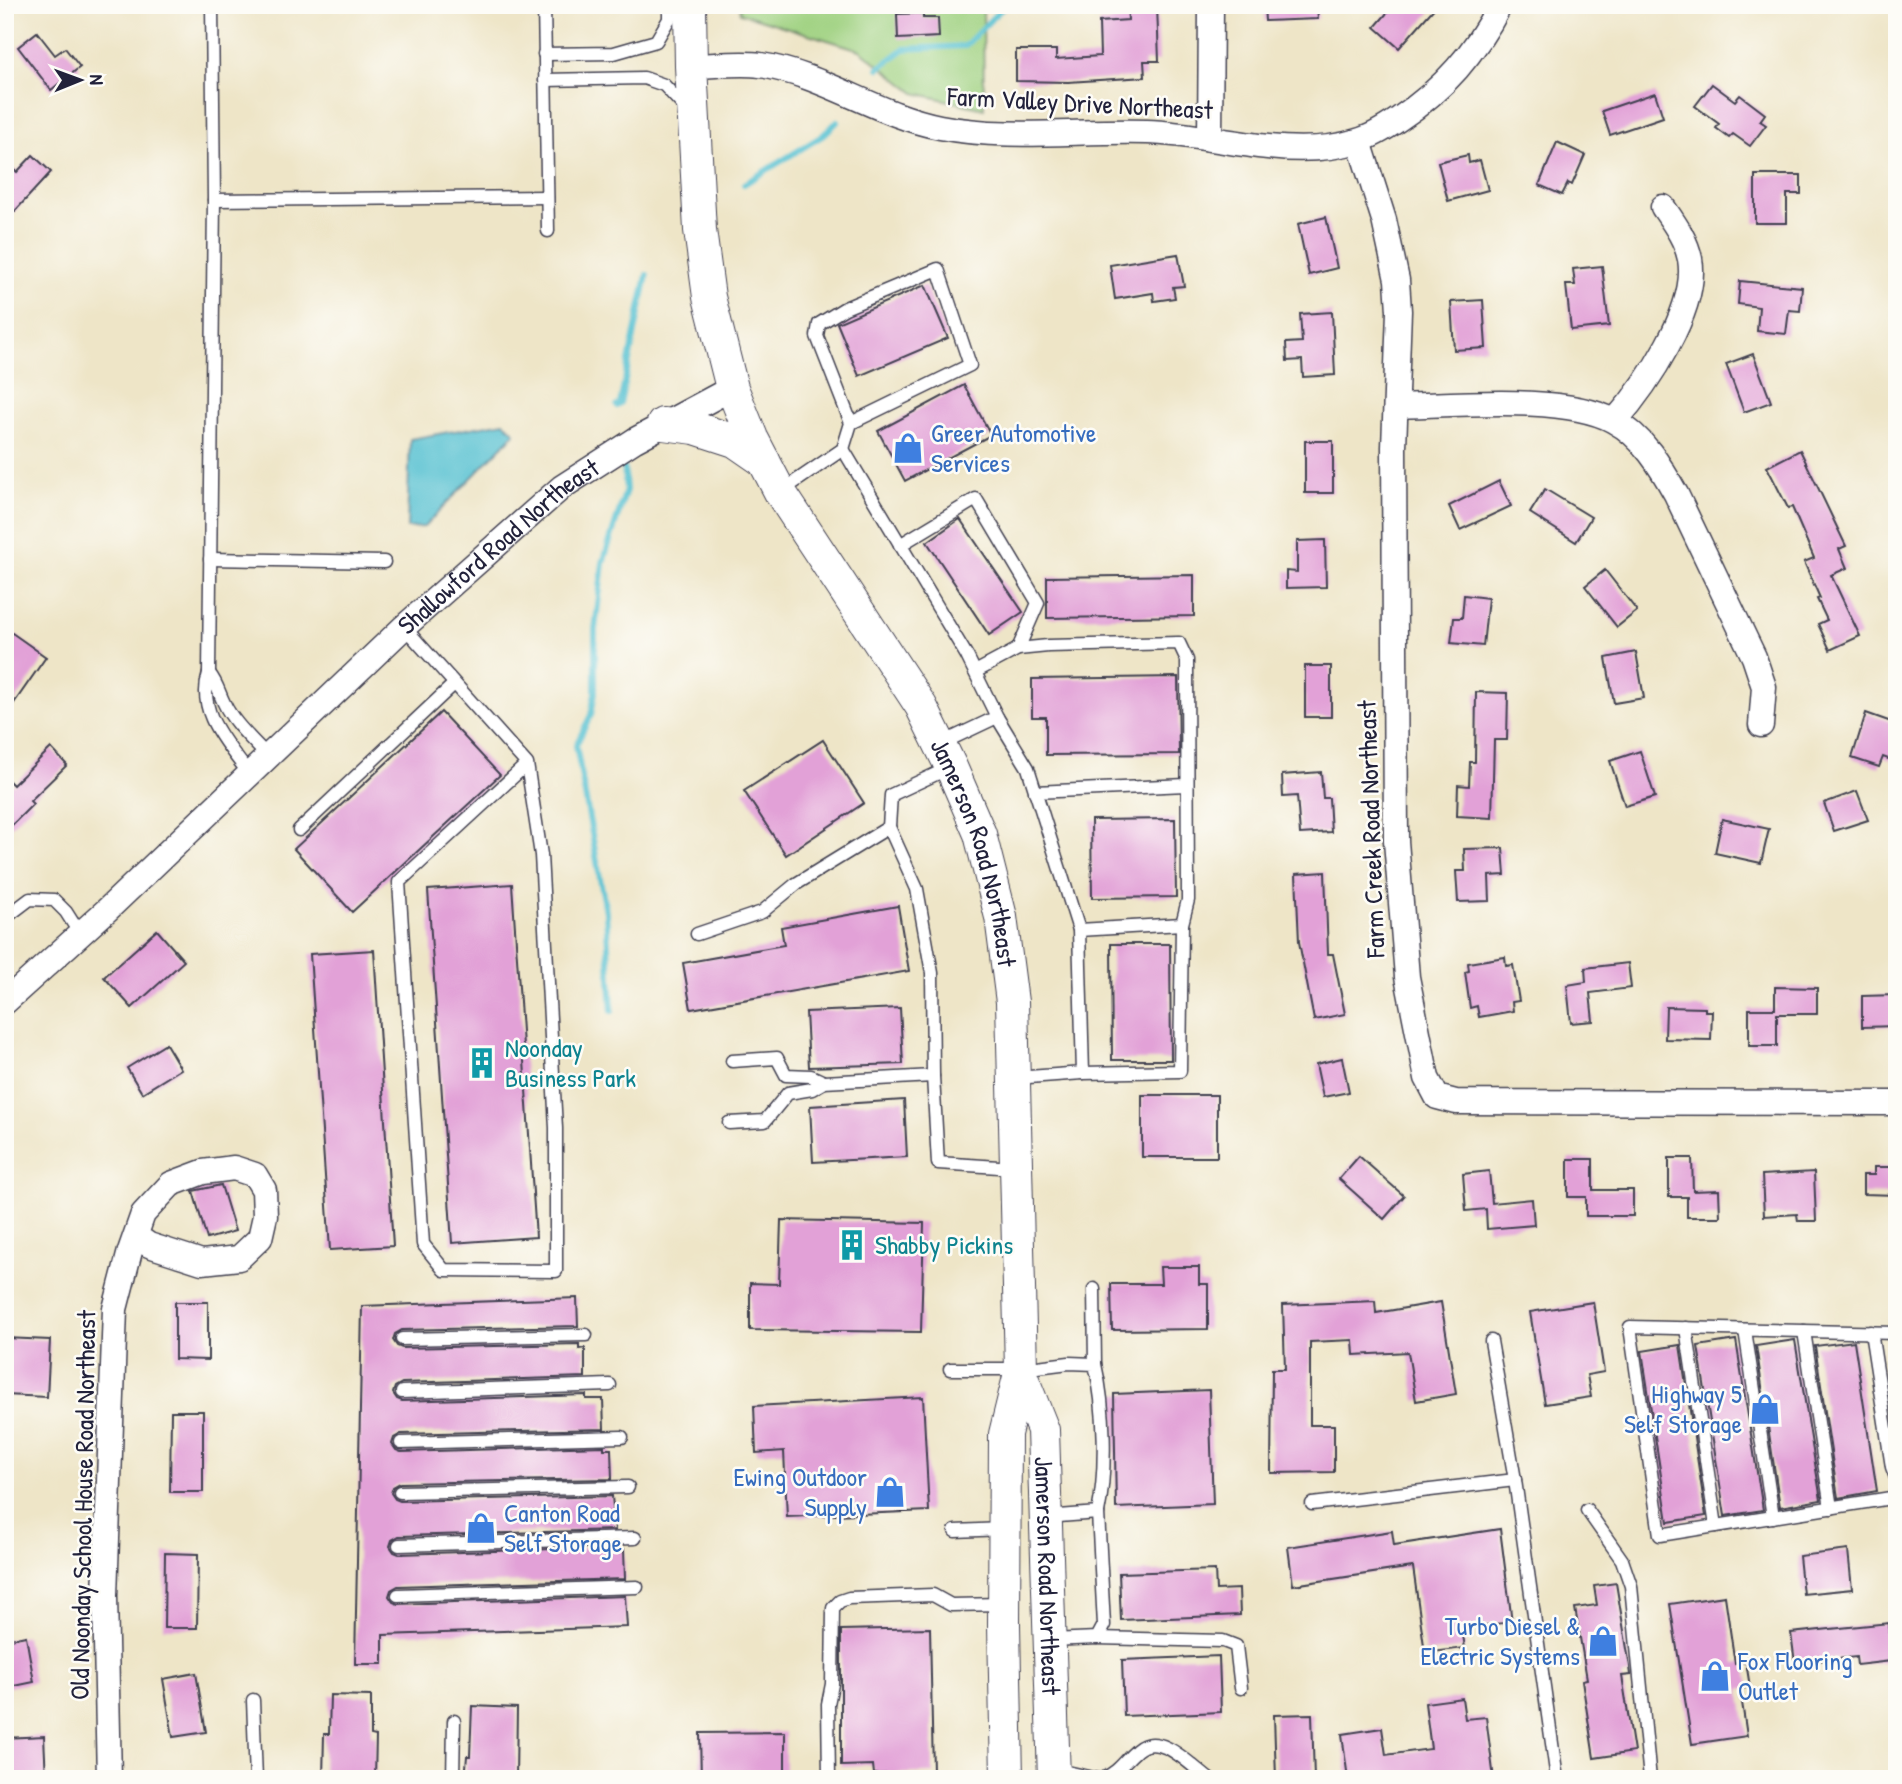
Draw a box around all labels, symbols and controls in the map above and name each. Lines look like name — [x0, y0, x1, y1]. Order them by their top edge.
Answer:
north arrow — [46, 46, 116, 116]
text: N — [84, 74, 110, 85]
street label: Farm Valley Drive Northeast — [946, 78, 1215, 127]
place label: Greer Automotive Services — [931, 415, 1096, 480]
shop icon: Greer Automotive Services — [891, 431, 925, 465]
street label: Shallowford Road Northeast — [390, 449, 606, 642]
street label: Farm Creek Road Northeast — [1348, 699, 1393, 959]
street label: Jamerson Road Northeast — [923, 732, 1025, 970]
place label: Noonday Business Park — [505, 1030, 636, 1095]
building icon: Noonday Business Park — [465, 1046, 499, 1080]
place label: Shabby Pickins — [875, 1227, 1013, 1262]
building icon: Shabby Pickins — [835, 1228, 869, 1262]
street label: Old Noonday School House Road Northeast — [62, 1309, 103, 1700]
place label: Highway 5 Self Storage — [1624, 1376, 1742, 1441]
shop icon: Highway 5 Self Storage — [1748, 1392, 1782, 1426]
street label: Jamerson Road Northeast — [1027, 1456, 1069, 1696]
place label: Ewing Outdoor Supply — [733, 1459, 867, 1524]
shop icon: Ewing Outdoor Supply — [873, 1475, 907, 1509]
place label: Canton Road Self Storage — [504, 1495, 622, 1560]
shop icon: Canton Road Self Storage — [464, 1511, 498, 1545]
place label: Turbo Diesel & Electric Systems — [1420, 1608, 1580, 1673]
shop icon: Turbo Diesel & Electric Systems — [1586, 1624, 1620, 1658]
place label: Fox Flooring Outlet — [1737, 1643, 1853, 1708]
shop icon: Fox Flooring Outlet — [1698, 1659, 1732, 1693]

